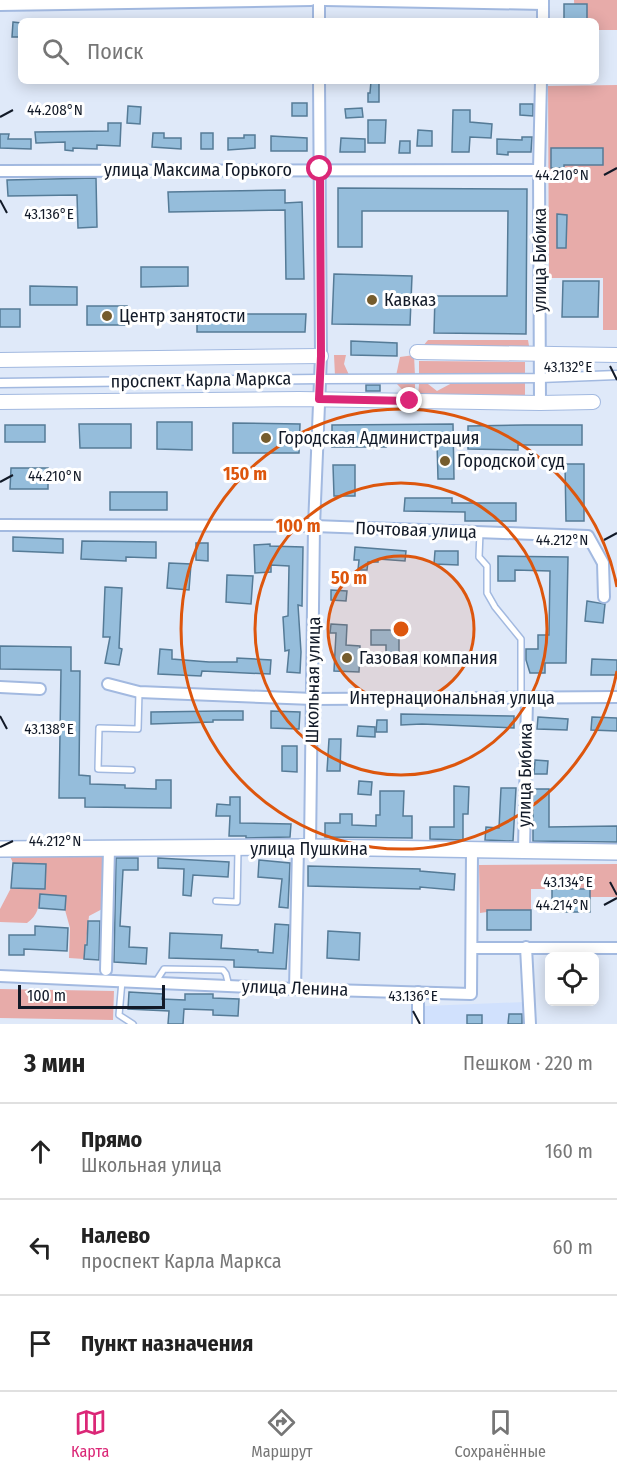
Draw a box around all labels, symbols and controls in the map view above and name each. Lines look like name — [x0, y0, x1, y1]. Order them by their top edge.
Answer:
search box — [18, 18, 599, 84]
icon: search — [39, 35, 72, 68]
text: Поиск — [87, 38, 143, 65]
text: 44.208°N — [27, 101, 83, 119]
route start — [306, 155, 332, 181]
street label: улица Максима Горького — [104, 159, 292, 181]
text: 44.210°N — [535, 166, 589, 184]
text: 43.136°E — [24, 205, 74, 223]
street label: улица Бибика — [529, 208, 551, 312]
place label: Кавказ — [384, 289, 436, 311]
marker: Кавказ — [365, 293, 379, 307]
place label: Центр занятости — [119, 305, 246, 327]
marker: Центр занятости — [100, 309, 114, 323]
text: 43.132°E — [544, 358, 592, 376]
street label: проспект Карла Маркса — [111, 367, 292, 393]
route end — [396, 387, 422, 413]
place label: Городская Администрация — [278, 427, 480, 449]
marker: Городская Администрация — [259, 431, 273, 445]
place label: Городской суд — [457, 450, 565, 472]
marker: Городской суд — [438, 454, 452, 468]
text: 150 m — [223, 463, 267, 485]
text: 44.210°N — [28, 467, 82, 485]
text: 100 m — [276, 515, 320, 537]
street label: Почтовая улица — [355, 517, 477, 543]
text: 44.212°N — [536, 531, 588, 549]
text: 50 m — [331, 567, 367, 589]
street label: Школьная улица — [301, 616, 325, 744]
centre of rings — [391, 619, 411, 639]
place label: Газовая компания — [359, 647, 498, 669]
marker: Газовая компания — [340, 651, 354, 665]
street label: Интернациональная улица — [349, 687, 555, 709]
text: 43.138°E — [24, 720, 74, 738]
street label: улица Бибика — [513, 722, 537, 827]
text: 44.212°N — [29, 832, 81, 850]
street label: улица Пушкина — [250, 838, 368, 860]
text: 43.134°E — [543, 873, 593, 891]
text: 44.214°N — [535, 896, 589, 914]
map controls — [545, 952, 599, 1006]
button: locate — [545, 952, 599, 1006]
street label: улица Ленина — [241, 975, 349, 1001]
scale bar — [18, 982, 165, 1010]
text: 100 m — [27, 986, 66, 1005]
text: 43.136°E — [388, 987, 438, 1005]
text: 3 мин — [24, 1048, 85, 1079]
text: Пешком · 220 m — [463, 1051, 593, 1075]
text: Прямо — [81, 1126, 142, 1153]
icon: ahead — [24, 1135, 57, 1168]
text: 160 m — [545, 1139, 593, 1163]
text: Школьная улица — [81, 1153, 222, 1177]
text: Налево — [81, 1222, 150, 1249]
icon: left — [24, 1231, 57, 1264]
text: 60 m — [553, 1235, 593, 1259]
text: проспект Карла Маркса — [81, 1249, 282, 1273]
icon: arrive — [24, 1327, 57, 1360]
text: Пункт назначения — [81, 1330, 253, 1357]
tab: Карта — [71, 1406, 109, 1461]
tab: Маршрут — [251, 1406, 313, 1461]
tab: Сохранённые — [455, 1406, 546, 1461]

